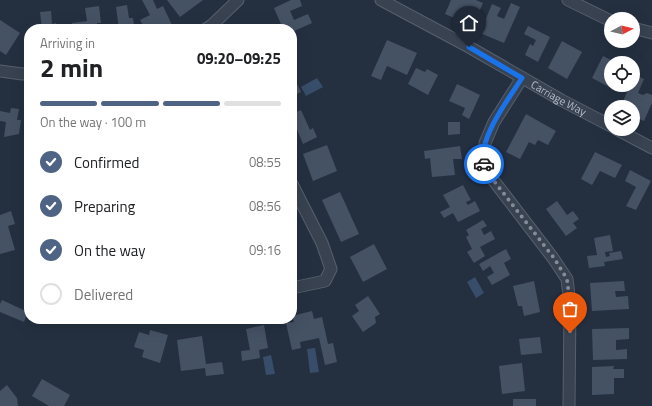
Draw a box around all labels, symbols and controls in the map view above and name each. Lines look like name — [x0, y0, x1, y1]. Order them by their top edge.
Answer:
pin — [452, 6, 486, 47]
icon: home — [458, 12, 480, 34]
north arrow — [604, 12, 640, 48]
map controls — [604, 12, 640, 136]
text: Arriving in — [40, 33, 95, 53]
text: 09:20–09:25 — [197, 47, 281, 70]
text: 2 min — [40, 48, 103, 87]
button: locate — [604, 56, 640, 92]
street label: Carriage Way — [528, 76, 590, 120]
button: layers — [604, 100, 640, 136]
text: On the way · 100 m — [40, 112, 146, 132]
courier — [464, 144, 504, 184]
icon: check — [40, 151, 62, 173]
text: Confirmed — [74, 151, 139, 174]
text: 08:55 — [249, 152, 281, 172]
icon: car — [473, 153, 495, 175]
icon: check — [40, 195, 62, 217]
text: Preparing — [74, 195, 135, 218]
text: 08:56 — [249, 196, 281, 216]
icon: check — [40, 239, 62, 261]
text: On the way — [74, 239, 146, 262]
text: 09:16 — [249, 240, 281, 260]
text: Delivered — [74, 283, 133, 306]
pin — [553, 292, 587, 333]
icon: bag — [559, 298, 581, 320]

